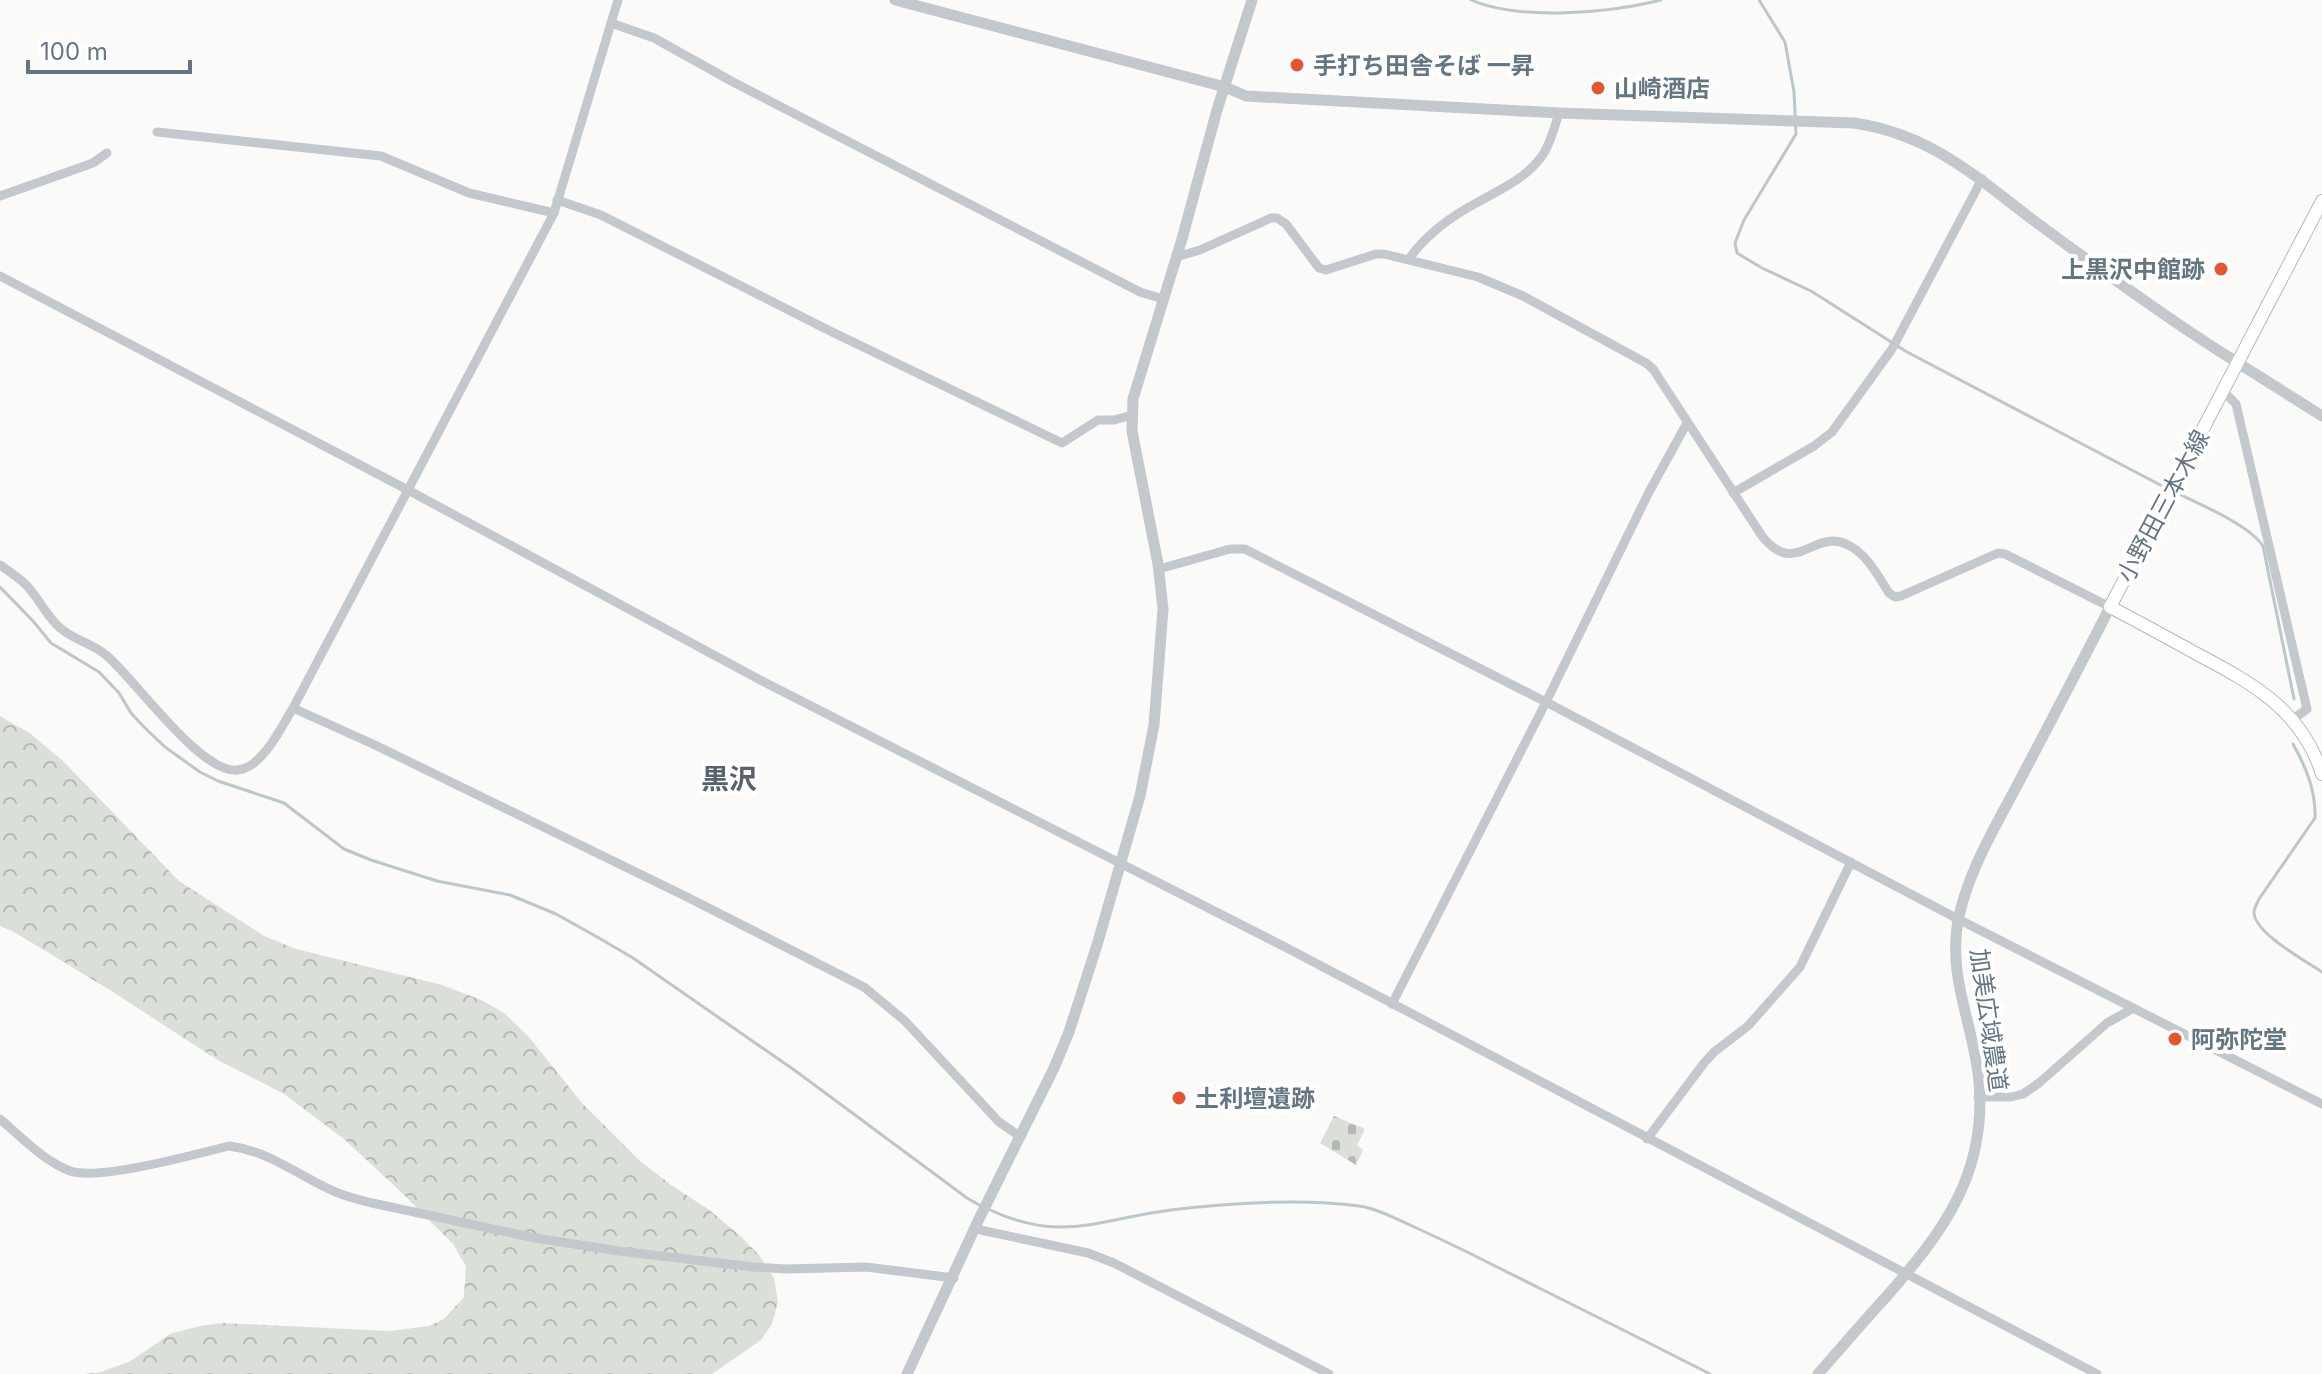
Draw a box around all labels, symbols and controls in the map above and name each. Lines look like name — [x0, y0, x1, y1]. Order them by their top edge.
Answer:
scale bar — [28, 24, 190, 74]
text: 100 m — [40, 37, 108, 66]
place label: 手打ち田舎そば 一昇 — [1313, 51, 1535, 80]
marker: 手打ち田舎そば 一昇 — [1288, 56, 1306, 74]
place label: 山崎酒店 — [1614, 74, 1710, 103]
marker: 山崎酒店 — [1589, 79, 1607, 97]
place label: 上黒沢中館跡 — [2061, 255, 2205, 284]
marker: 上黒沢中館跡 — [2212, 260, 2230, 278]
street label: 小野田三本木線 — [2111, 425, 2215, 587]
district label: 黒沢 — [701, 762, 757, 796]
street label: 加美広域農道 — [1965, 947, 2013, 1093]
place label: 阿弥陀堂 — [2191, 1025, 2287, 1054]
marker: 阿弥陀堂 — [2166, 1030, 2184, 1048]
place label: 土利壇遺跡 — [1195, 1084, 1315, 1113]
marker: 土利壇遺跡 — [1170, 1089, 1188, 1107]

